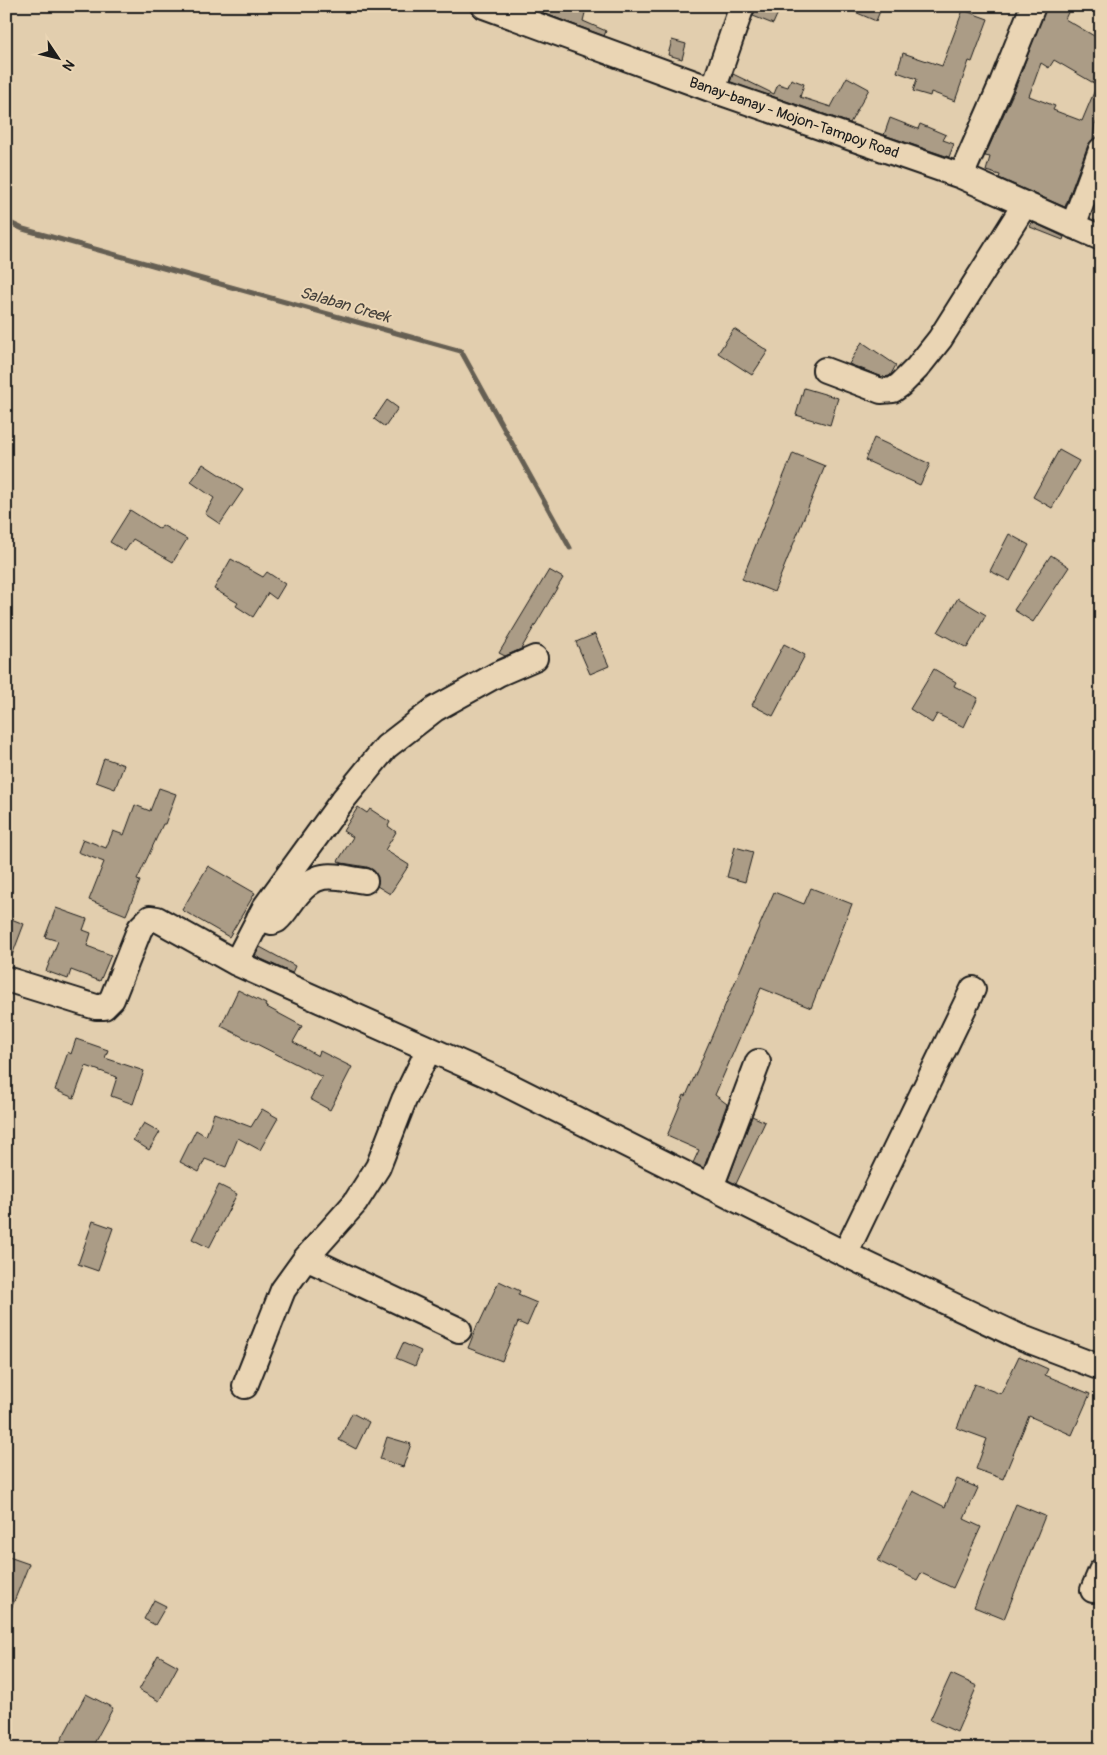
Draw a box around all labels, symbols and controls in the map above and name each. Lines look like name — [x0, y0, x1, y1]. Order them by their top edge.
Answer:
north arrow — [32, 32, 82, 82]
text: N — [59, 56, 78, 74]
street label: Banay-banay - Mojon-Tampoy Road — [687, 73, 901, 163]
water label: Salaban Creek — [298, 283, 394, 328]

